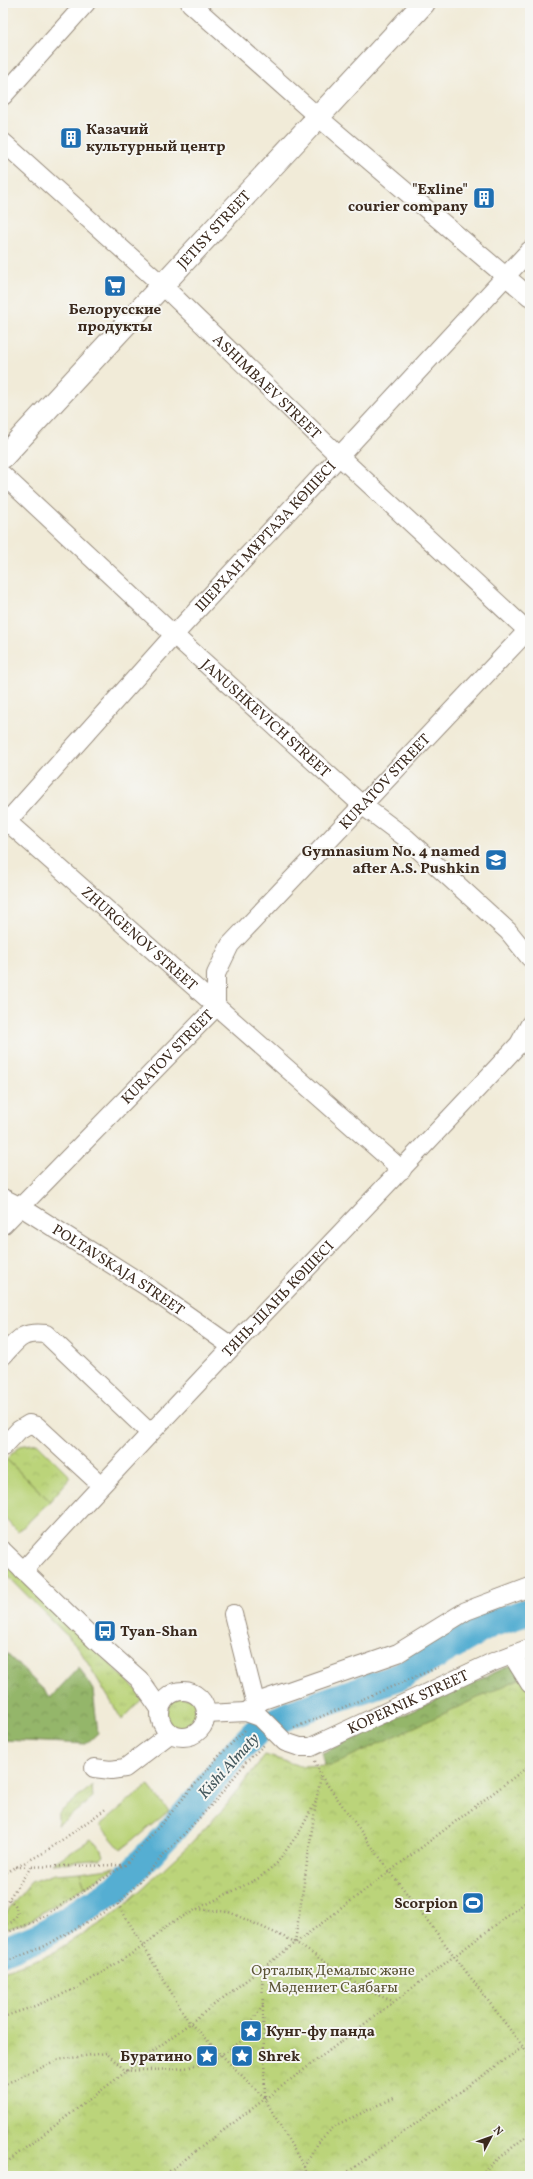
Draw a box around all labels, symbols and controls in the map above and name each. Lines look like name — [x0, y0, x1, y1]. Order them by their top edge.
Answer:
place label: Казачий культурный центр — [86, 120, 225, 158]
building icon: Казачий культурный центр — [58, 125, 84, 151]
place label: "Exline" courier company — [348, 180, 469, 218]
building icon: "Exline" courier company — [471, 185, 497, 211]
street label: JETISY STREET — [173, 187, 257, 275]
supermarket icon: Белорусские продукты — [102, 273, 128, 299]
place label: Белорусские продукты — [69, 300, 162, 338]
street label: ASHIMBAEV STREET — [207, 330, 325, 445]
street label: ШЕРХАН МҰРТАЗА КӨШЕСІ — [191, 457, 342, 617]
street label: JANUSHKEVICH STREET — [196, 655, 334, 783]
street label: KURATOV STREET — [335, 730, 436, 835]
place label: Gymnasium No. 4 named after A.S. Pushkin — [302, 842, 480, 880]
school or university icon: Gymnasium No. 4 named after A.S. Pushkin — [483, 847, 509, 873]
street label: ZHURGENOV STREET — [76, 882, 201, 997]
street label: KURATOV STREET — [117, 1006, 220, 1110]
street label: POLTAVSKAJA STREET — [48, 1220, 188, 1322]
street label: ТЯНЬ-ШАНЬ КӨШЕСІ — [218, 1237, 340, 1363]
bus stop icon: Tyan-Shan — [92, 1618, 118, 1644]
place label: Tyan-Shan — [120, 1622, 198, 1643]
street label: KOPERNIK STREET — [345, 1666, 473, 1740]
water label: Kіshі Almaty — [194, 1729, 265, 1804]
sports icon: Scorpion — [460, 1890, 486, 1916]
place label: Scorpion — [394, 1894, 458, 1915]
park label: Орталық Демалыс және Мәдениет Саябағы — [251, 1961, 415, 1999]
place icon: Кунг-фу панда — [238, 2018, 264, 2044]
place label: Кунг-фу панда — [266, 2022, 375, 2043]
place icon: Буратино — [194, 2043, 220, 2069]
place icon: Shrek — [229, 2043, 255, 2069]
place label: Буратино — [120, 2047, 192, 2068]
place label: Shrek — [258, 2047, 300, 2068]
north arrow — [471, 2117, 511, 2157]
text: N — [489, 2123, 506, 2139]

